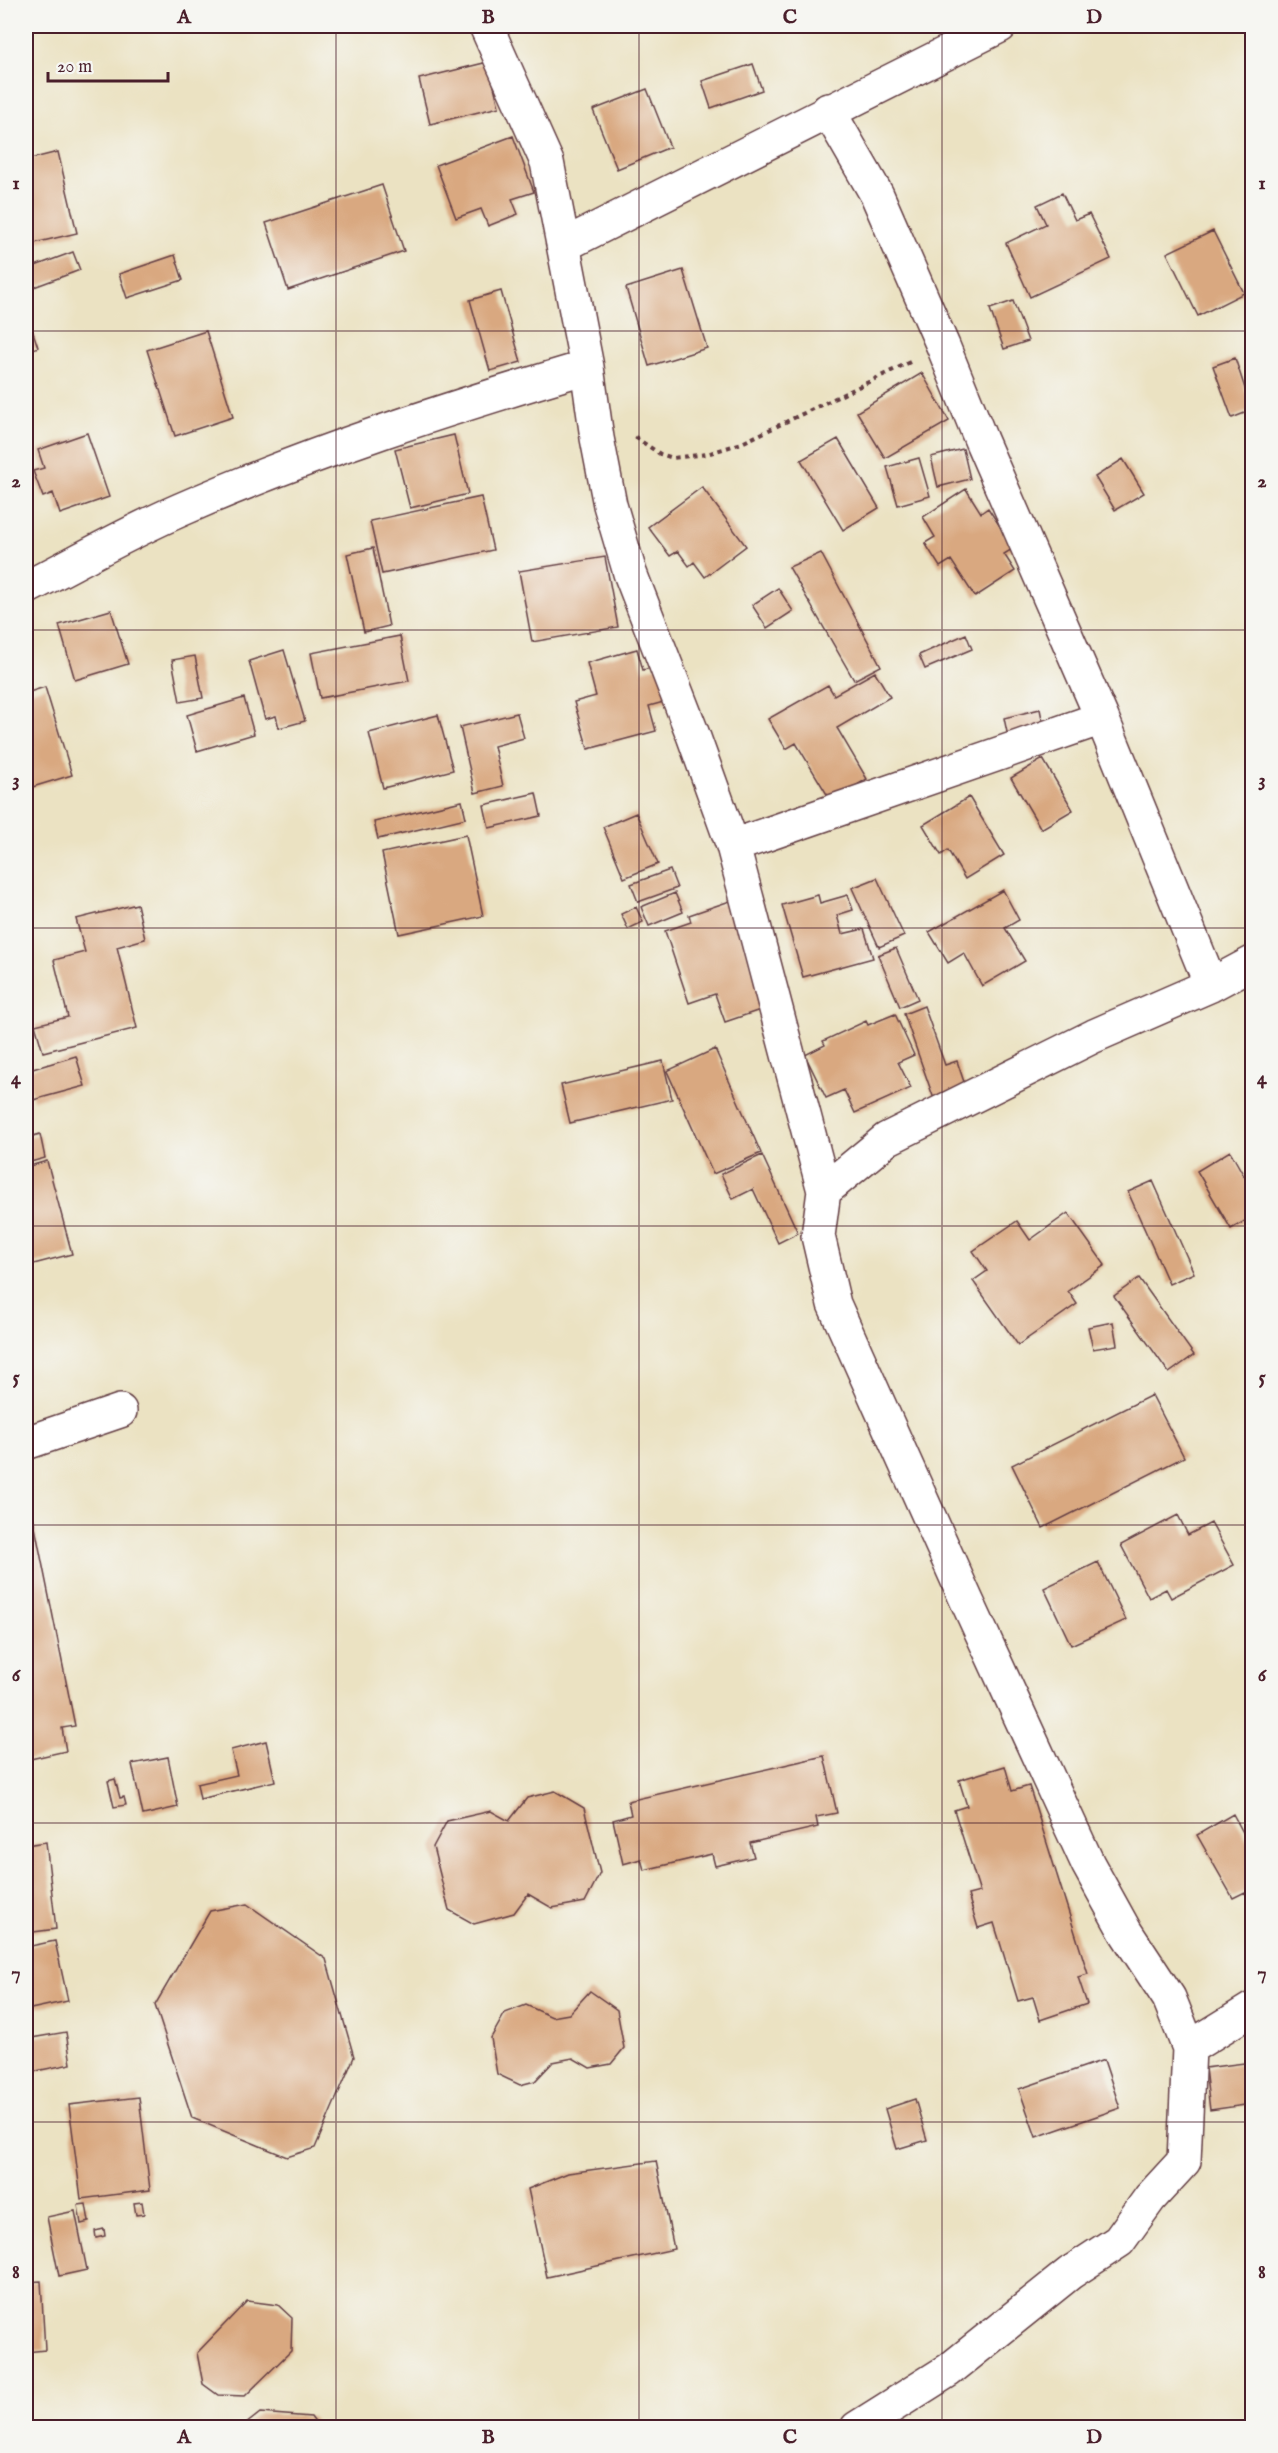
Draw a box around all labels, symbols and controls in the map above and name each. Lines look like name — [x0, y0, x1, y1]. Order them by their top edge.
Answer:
text: A — [176, 5, 192, 30]
text: B — [481, 5, 495, 30]
text: C — [783, 5, 797, 30]
text: D — [1086, 5, 1102, 30]
scale bar — [48, 45, 168, 83]
text: 20 m — [57, 56, 92, 79]
text: 1 — [12, 171, 20, 196]
text: 1 — [1258, 171, 1266, 196]
text: 2 — [11, 469, 21, 494]
text: 2 — [1257, 469, 1267, 494]
text: 3 — [12, 768, 20, 793]
text: 3 — [1258, 768, 1266, 793]
text: 4 — [11, 1066, 22, 1091]
text: 4 — [1257, 1066, 1268, 1091]
text: 5 — [12, 1365, 20, 1390]
text: 5 — [1258, 1365, 1266, 1390]
text: 6 — [12, 1663, 22, 1688]
text: 6 — [1258, 1663, 1268, 1688]
text: 7 — [11, 1961, 21, 1986]
text: 7 — [1257, 1961, 1267, 1986]
text: 8 — [12, 2260, 20, 2285]
text: 8 — [1258, 2260, 1266, 2285]
text: A — [176, 2425, 192, 2450]
text: B — [481, 2425, 495, 2450]
text: C — [783, 2425, 797, 2450]
text: D — [1086, 2425, 1102, 2450]

